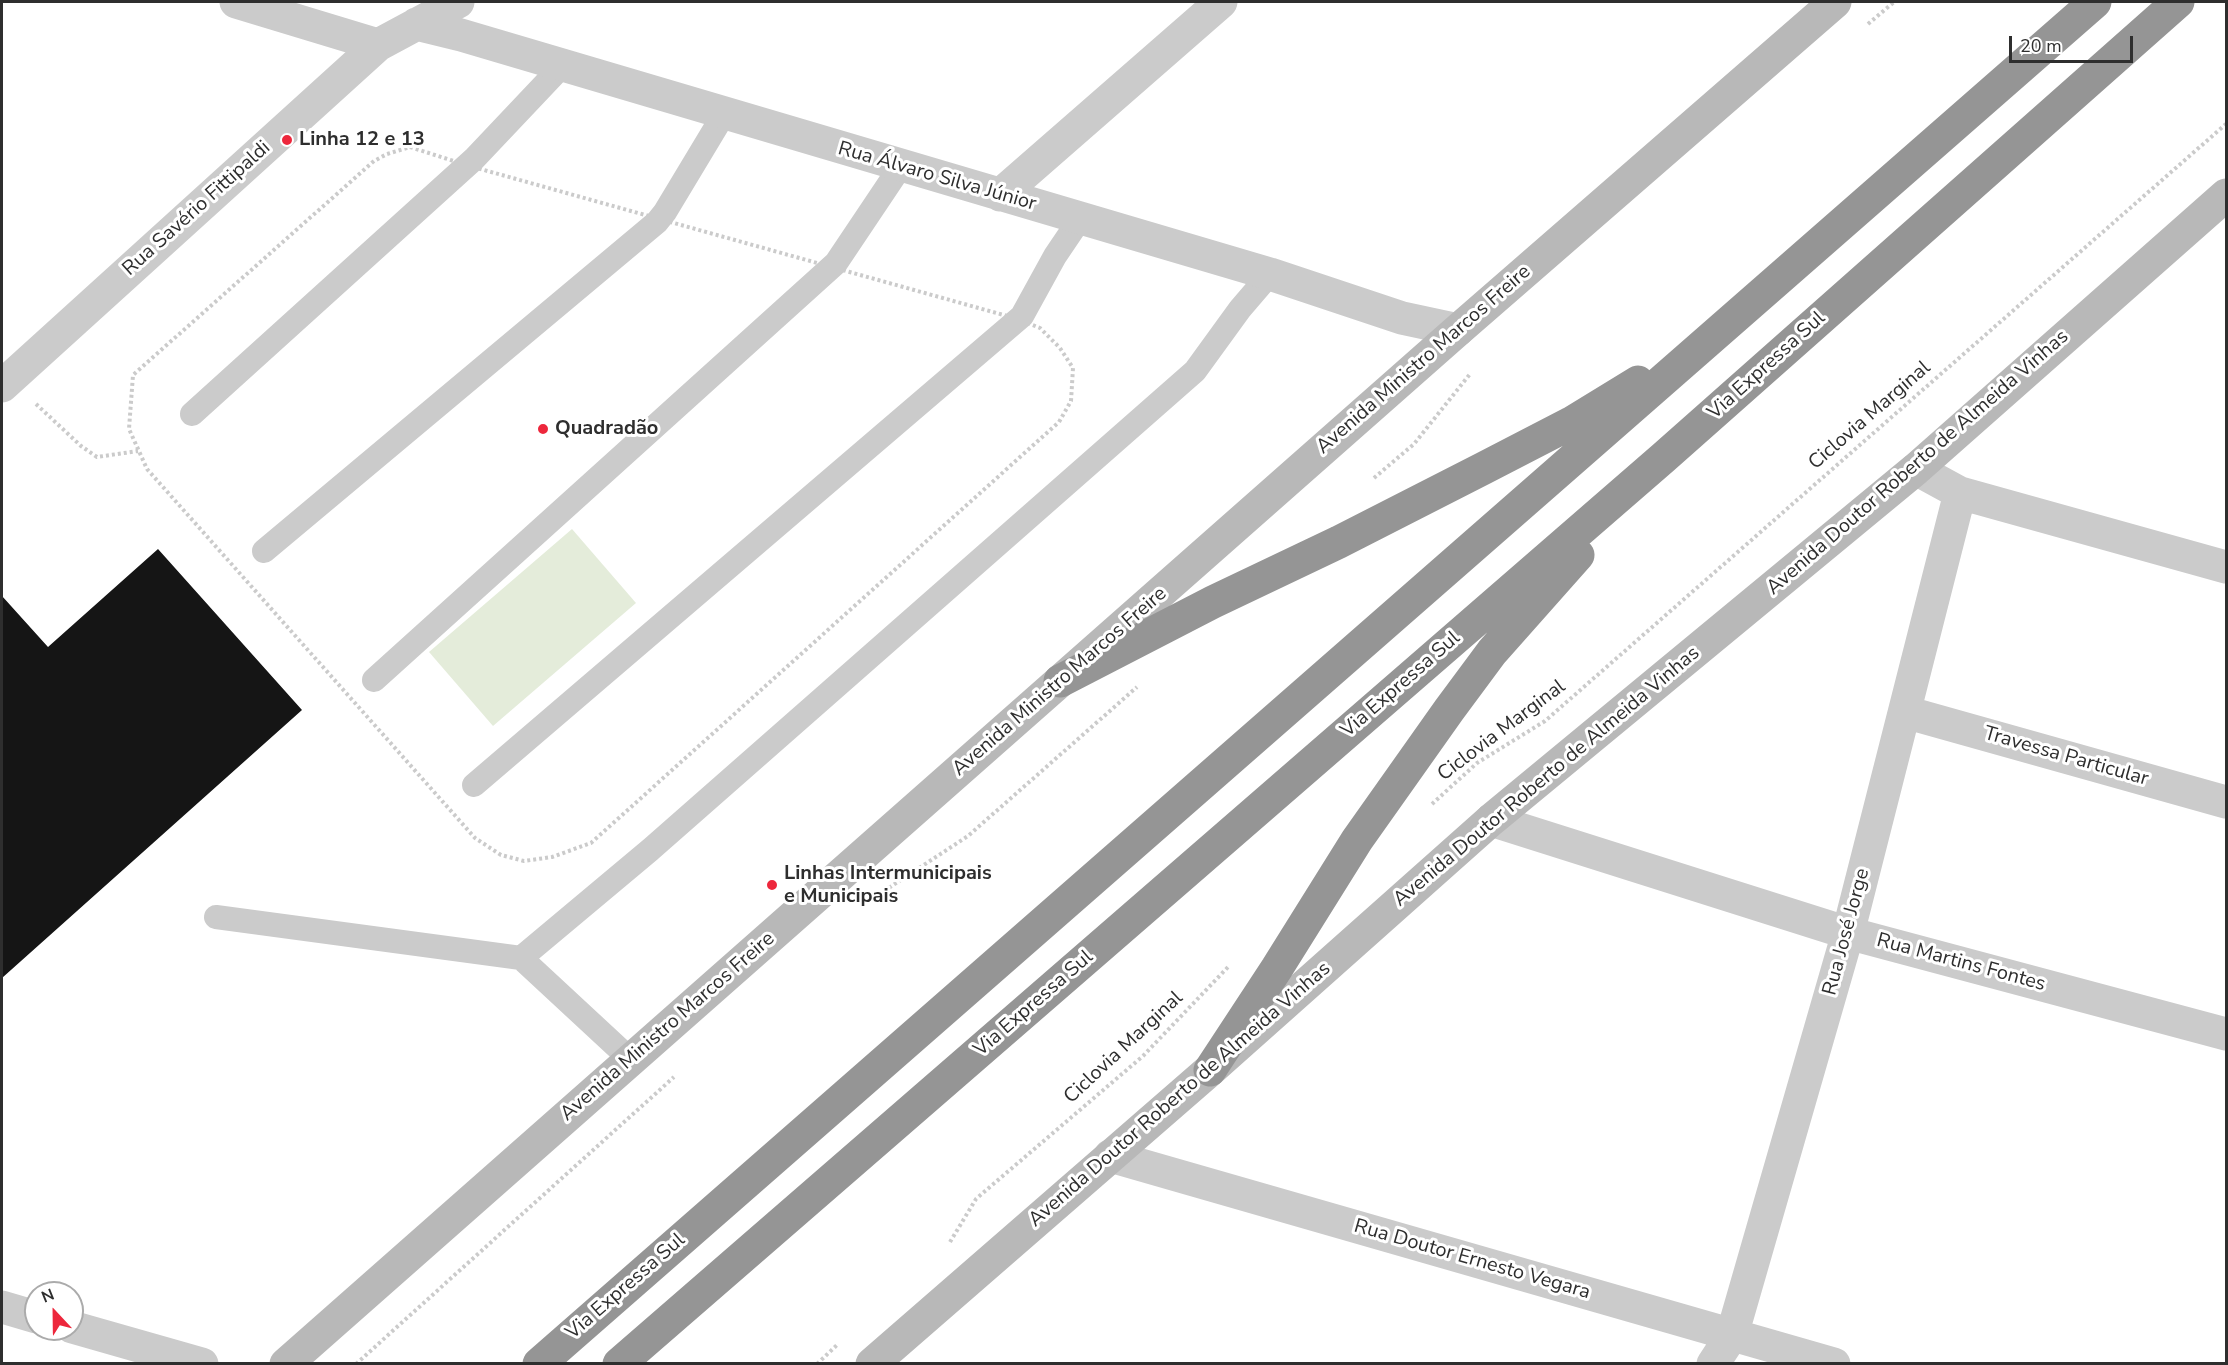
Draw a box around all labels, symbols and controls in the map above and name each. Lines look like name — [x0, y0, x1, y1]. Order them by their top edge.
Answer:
scale bar — [2012, 24, 2136, 62]
text: 20 m — [2020, 34, 2062, 58]
place label: Linha 12 e 13 — [299, 128, 425, 152]
marker: Linha 12 e 13 — [280, 133, 294, 147]
street label: Rua Savério Fittipaldi — [118, 136, 276, 282]
street label: Rua Álvaro Silva Júnior — [835, 137, 1039, 217]
street label: Avenida Ministro Marcos Freire — [1312, 260, 1536, 460]
street label: Via Expressa Sul — [1703, 307, 1831, 425]
street label: Avenida Doutor Roberto de Almeida Vinhas — [1762, 325, 2074, 601]
street label: Ciclovia Marginal — [1804, 356, 1936, 476]
place label: Quadradão — [555, 417, 658, 441]
marker: Quadradão — [536, 422, 550, 436]
street label: Avenida Ministro Marcos Freire — [948, 582, 1172, 782]
street label: Via Expressa Sul — [1336, 627, 1466, 743]
street label: Avenida Doutor Roberto de Almeida Vinhas — [1389, 642, 1705, 912]
street label: Ciclovia Marginal — [1433, 675, 1571, 787]
street label: Travessa Particular — [1981, 722, 2151, 792]
place label: Linhas Intermunicipais e Municipais — [784, 862, 992, 909]
street label: Rua José Jorge — [1819, 866, 1875, 998]
marker: Linhas Intermunicipais e Municipais — [765, 878, 779, 892]
street label: Avenida Ministro Marcos Freire — [556, 927, 780, 1127]
street label: Rua Martins Fontes — [1874, 929, 2048, 997]
street label: Via Expressa Sul — [969, 946, 1099, 1062]
street label: Avenida Doutor Roberto de Almeida Vinhas — [1024, 957, 1336, 1233]
street label: Ciclovia Marginal — [1060, 987, 1188, 1109]
street label: Rua Doutor Ernesto Vegara — [1351, 1215, 1593, 1305]
street label: Via Expressa Sul — [561, 1229, 691, 1345]
north arrow — [24, 1281, 84, 1341]
text: N — [38, 1284, 58, 1309]

